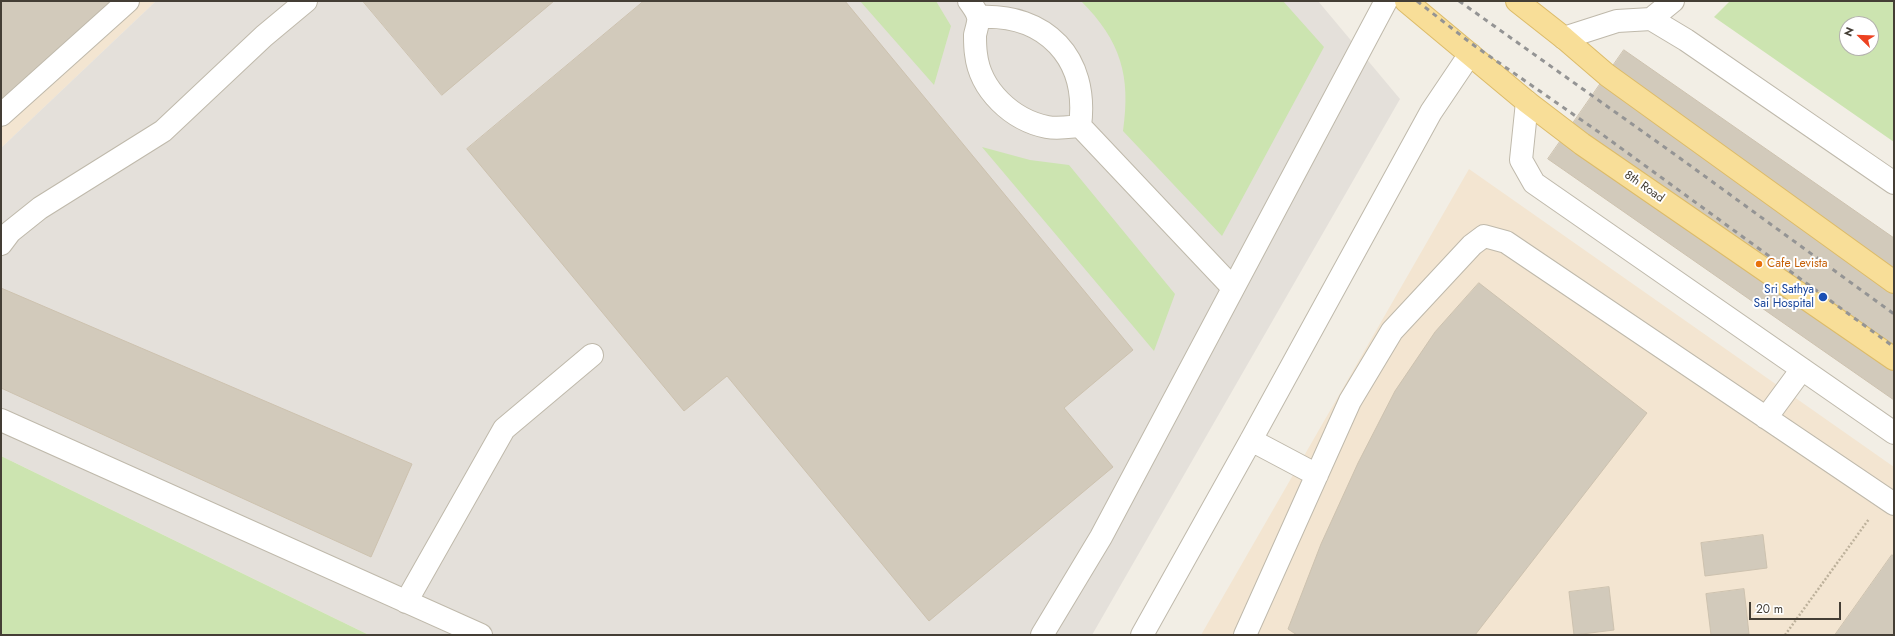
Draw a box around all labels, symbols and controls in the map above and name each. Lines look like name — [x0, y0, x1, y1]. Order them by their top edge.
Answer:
north arrow — [1839, 16, 1879, 56]
text: N — [1840, 25, 1858, 39]
street label: 8th Road — [1621, 168, 1667, 206]
place label: Cafe Levista — [1767, 257, 1827, 271]
marker: Cafe Levista — [1754, 259, 1764, 269]
place label: Sri Sathya Sai Hospital — [1754, 283, 1814, 311]
marker: Sri Sathya Sai Hospital — [1817, 291, 1829, 303]
scale bar — [1751, 594, 1843, 620]
text: 20 m — [1756, 600, 1783, 618]

